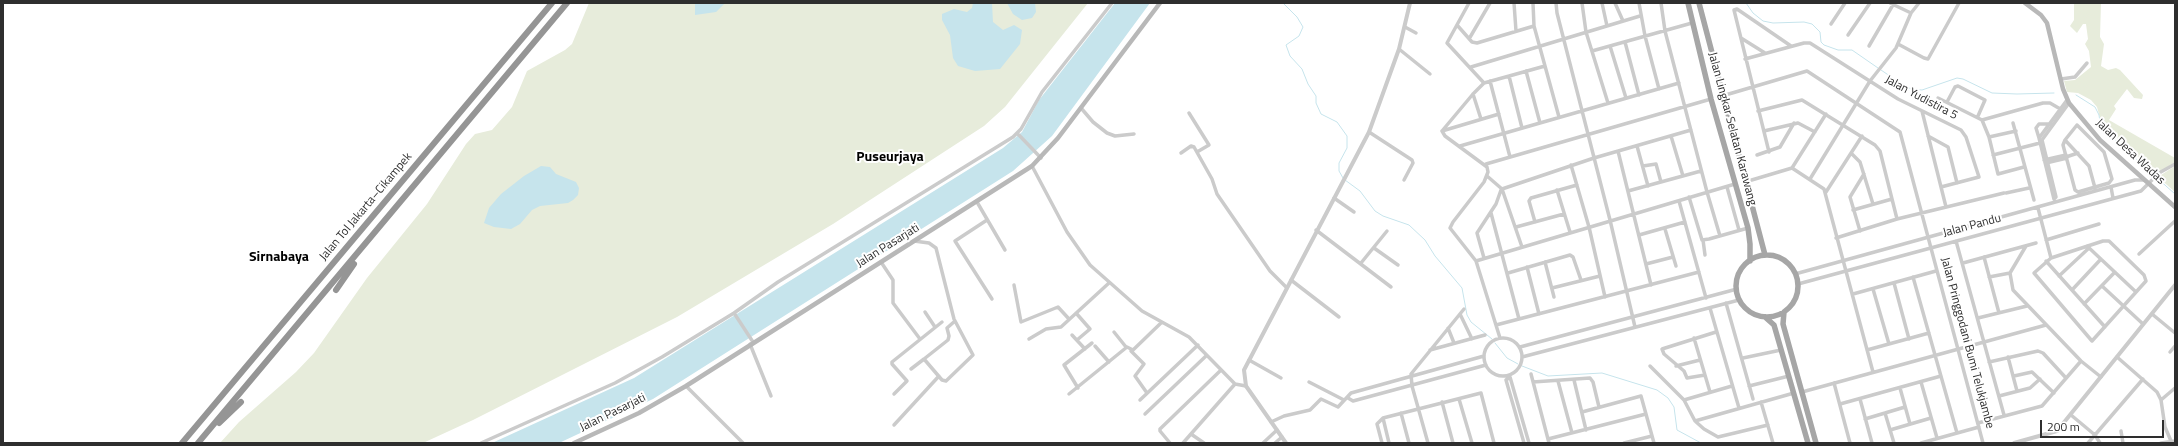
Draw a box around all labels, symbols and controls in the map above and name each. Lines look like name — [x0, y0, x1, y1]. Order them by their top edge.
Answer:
street label: Jalan Lingkar Selatan Karawang — [1705, 51, 1759, 207]
street label: Jalan Yudistira 5 — [1882, 73, 1960, 123]
street label: Jalan Desa Wadas — [2092, 116, 2168, 188]
street label: Jalan Tol Jakarta–Cikampek — [317, 150, 415, 264]
district label: Puseurjaya — [856, 150, 924, 166]
street label: Jalan Pandu — [1941, 211, 2003, 241]
street label: Jalan Pasarjati — [854, 221, 922, 271]
district label: Sirnabaya — [249, 250, 309, 266]
street label: Jalan Pringgodani Bumi Telukjambe — [1937, 256, 1997, 430]
street label: Jalan Pasarjati — [578, 391, 648, 435]
scale bar — [2042, 412, 2166, 438]
text: 200 m — [2047, 417, 2080, 436]

